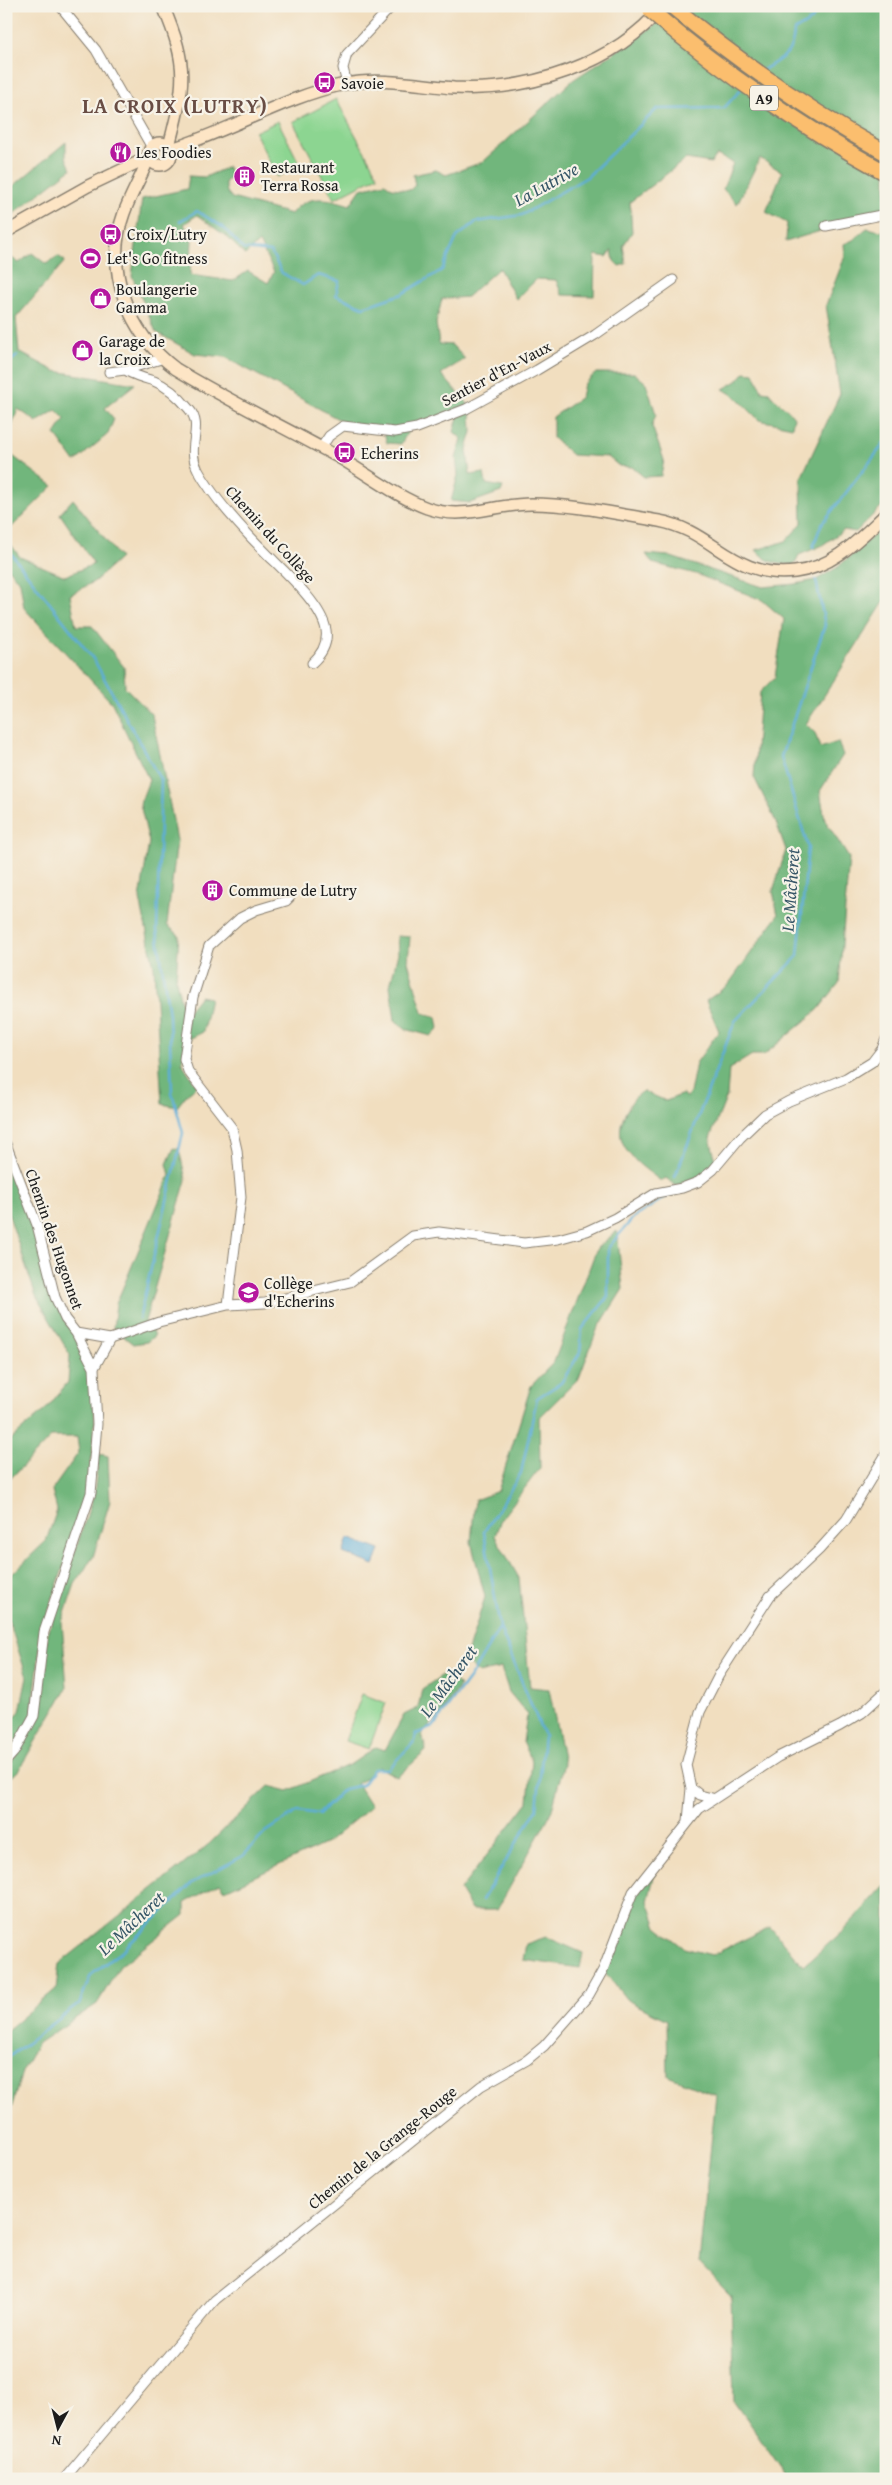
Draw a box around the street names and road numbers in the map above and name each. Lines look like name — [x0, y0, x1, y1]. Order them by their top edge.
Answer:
road number: A9 — [750, 86, 778, 110]
street label: Sentier d'En-Vaux — [437, 334, 556, 412]
street label: Chemin du Collège — [220, 480, 322, 588]
street label: Chemin des Hugonnet — [20, 1165, 91, 1313]
street label: Chemin de la Grange-Rouge — [302, 2079, 462, 2215]

